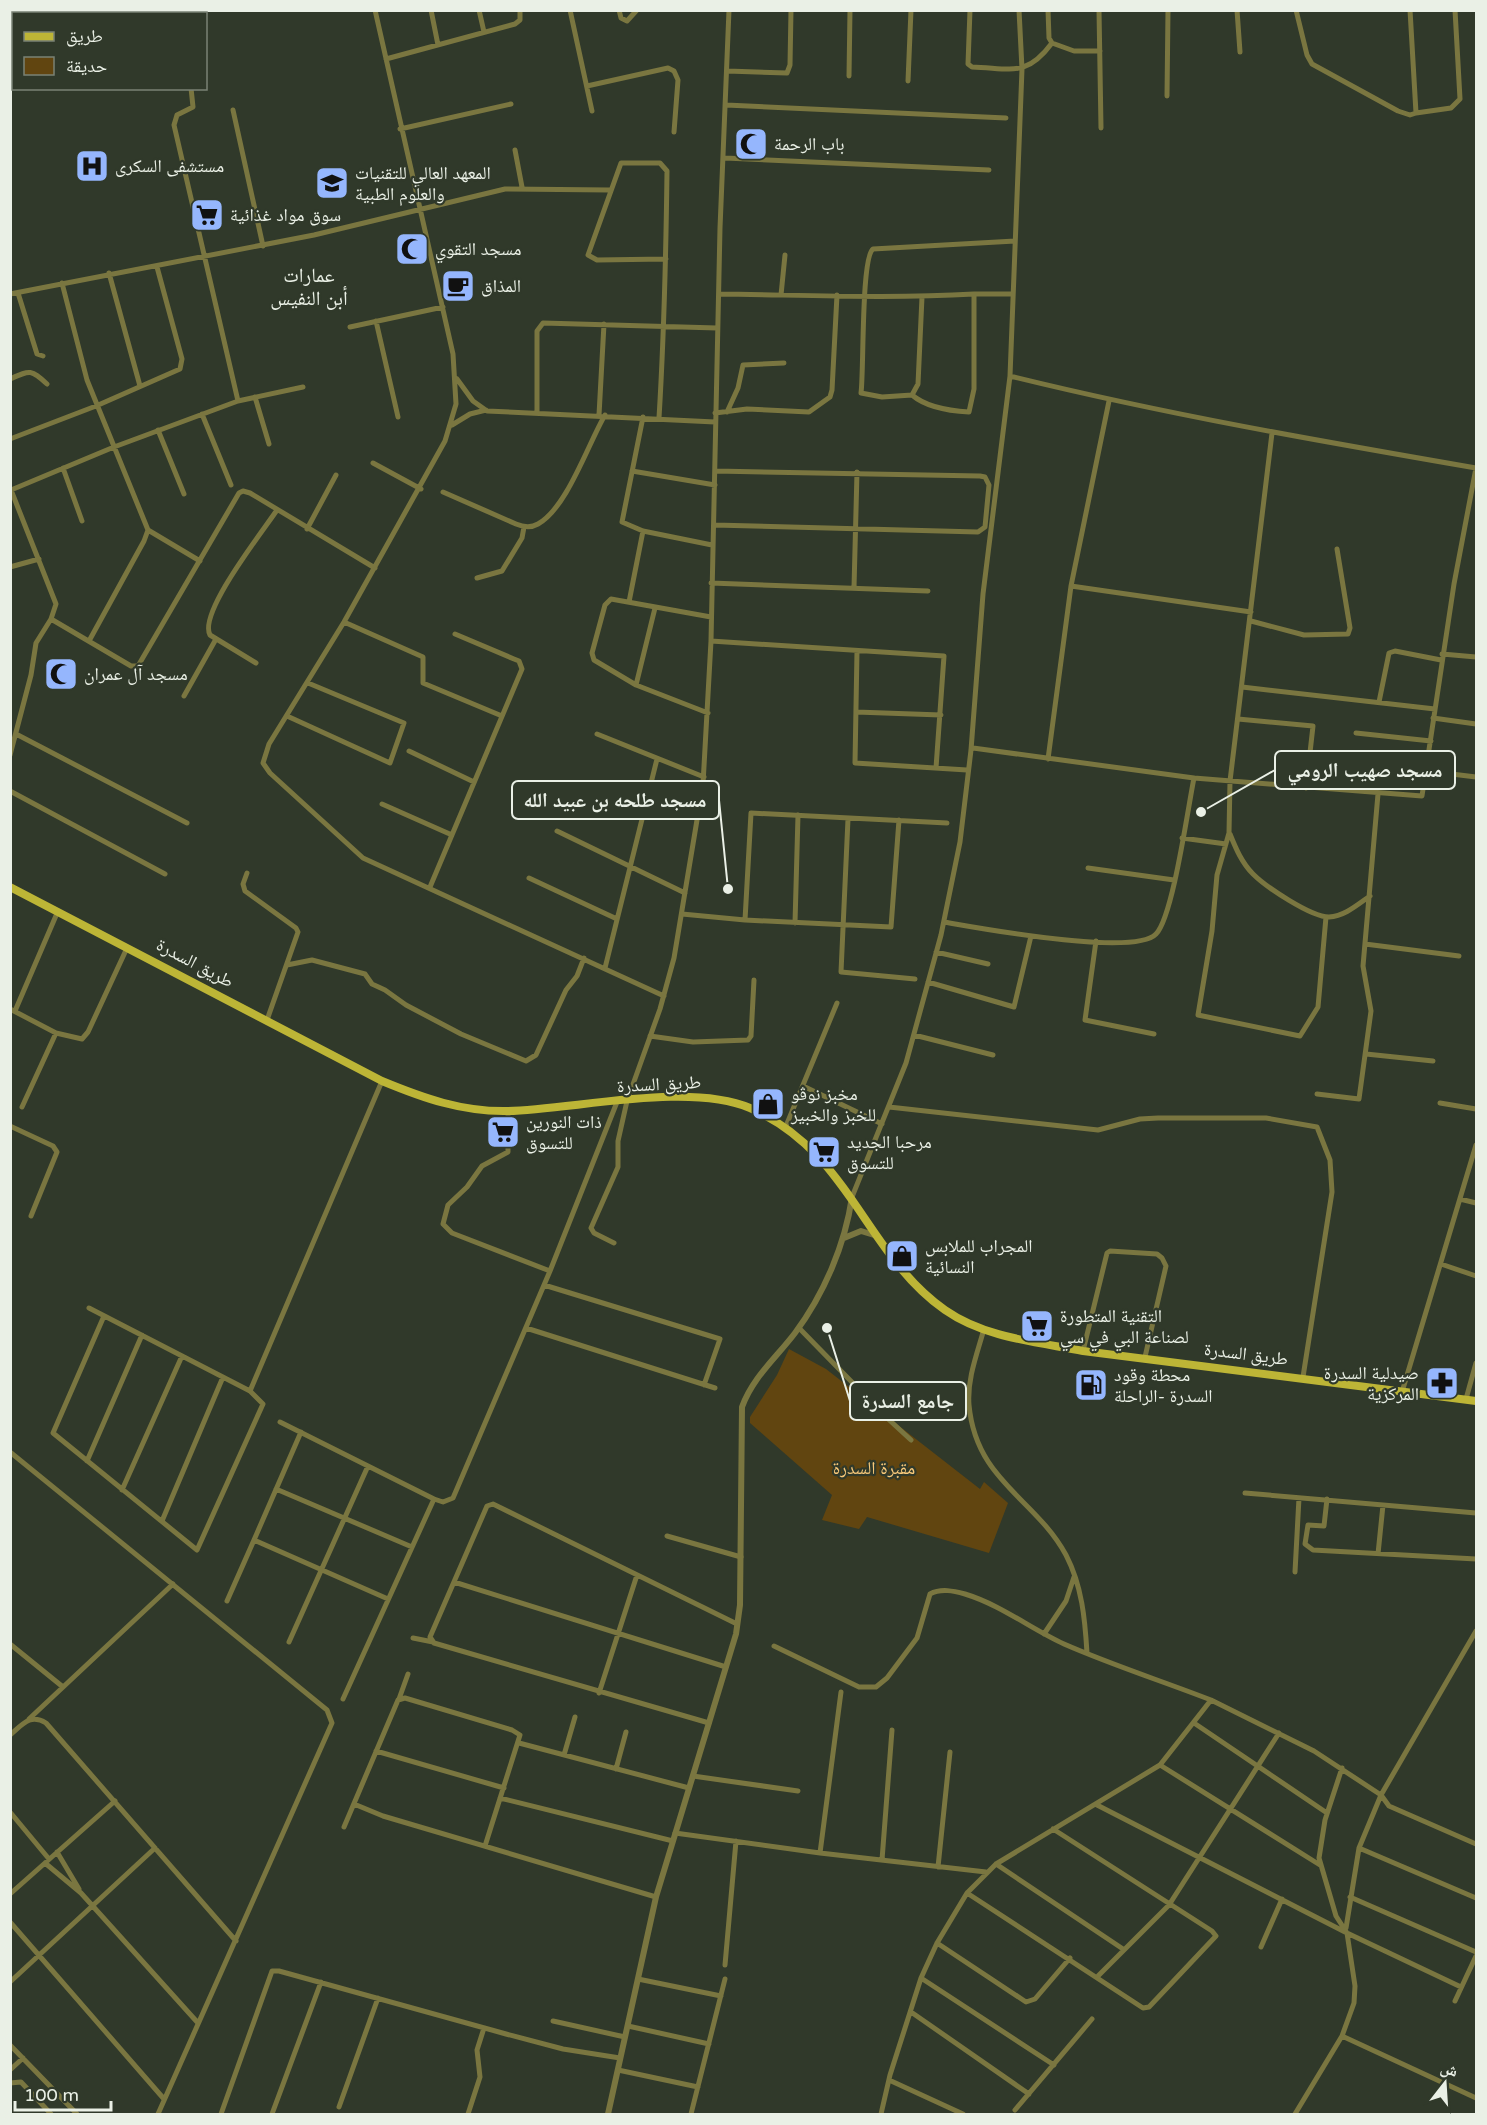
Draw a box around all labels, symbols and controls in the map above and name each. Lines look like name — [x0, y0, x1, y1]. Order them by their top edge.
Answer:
legend — [12, 12, 207, 90]
text: طريق — [66, 25, 103, 47]
text: حديقة — [66, 55, 107, 77]
mosque icon: باب الرحمة — [733, 126, 769, 162]
place label: باب الرحمة — [774, 133, 845, 155]
hospital icon: مستشفى السكرى — [74, 148, 110, 184]
place label: مستشفى السكرى — [115, 155, 224, 177]
place label: المعهد العالي للتقنيات والعلوم الطبية — [355, 162, 491, 206]
school or university icon: المعهد العالي للتقنيات والعلوم الطبية — [314, 165, 350, 201]
supermarket icon: سوق مواد غذائية — [189, 197, 225, 233]
place label: سوق مواد غذائية — [230, 204, 341, 226]
mosque icon: مسجد التقوي — [394, 231, 430, 267]
place label: مسجد التقوي — [435, 238, 521, 264]
district label: عمارات أبن النفيس — [270, 264, 348, 311]
cafe icon: المذاق — [440, 268, 476, 304]
place label: المذاق — [481, 275, 521, 297]
mosque icon: مسجد آل عمران — [43, 656, 79, 692]
place label: مسجد آل عمران — [84, 663, 188, 685]
callout: مسجد صهيب الرومي — [1275, 751, 1455, 789]
text: مسجد صهيب الرومي — [1287, 759, 1443, 786]
callout: مسجد طلحه بن عبيد الله — [512, 781, 719, 819]
text: مسجد طلحه بن عبيد الله — [523, 789, 707, 813]
street label: طريق السدرة — [153, 933, 237, 993]
street label: طريق السدرة — [616, 1071, 702, 1097]
place label: مخبز نوڤو للخبز والخبيز — [790, 1083, 876, 1126]
shop icon: مخبز نوڤو للخبز والخبيز — [750, 1086, 786, 1122]
place label: ذات النورين للتسوق — [526, 1111, 602, 1154]
supermarket icon: ذات النورين للتسوق — [485, 1114, 521, 1150]
place label: مرحبا الجديد للتسوق — [847, 1131, 932, 1174]
supermarket icon: مرحبا الجديد للتسوق — [806, 1134, 842, 1170]
place label: المجراب للملابس النسائية — [925, 1235, 1033, 1278]
shop icon: المجراب للملابس النسائية — [884, 1238, 920, 1274]
place label: التقنية المتطورة لصناعة البي في سي — [1060, 1305, 1189, 1352]
supermarket icon: التقنية المتطورة لصناعة البي في سي — [1019, 1308, 1055, 1344]
street label: طريق السدرة — [1203, 1338, 1289, 1370]
place label: صيدلية السدرة المركزية — [1324, 1362, 1419, 1405]
place label: محطة وقود السدرة -الراحلة — [1114, 1364, 1213, 1407]
pharmacy icon: صيدلية السدرة المركزية — [1424, 1365, 1460, 1401]
fuel station icon: محطة وقود السدرة -الراحلة — [1073, 1367, 1109, 1403]
callout: جامع السدرة — [850, 1382, 966, 1420]
text: جامع السدرة — [862, 1390, 954, 1415]
park label: مقبرة السدرة — [833, 1457, 915, 1479]
north arrow — [1415, 2053, 1475, 2113]
text: ش — [1438, 2058, 1460, 2082]
scale bar — [15, 2074, 111, 2112]
text: 100 m — [24, 2084, 79, 2106]

